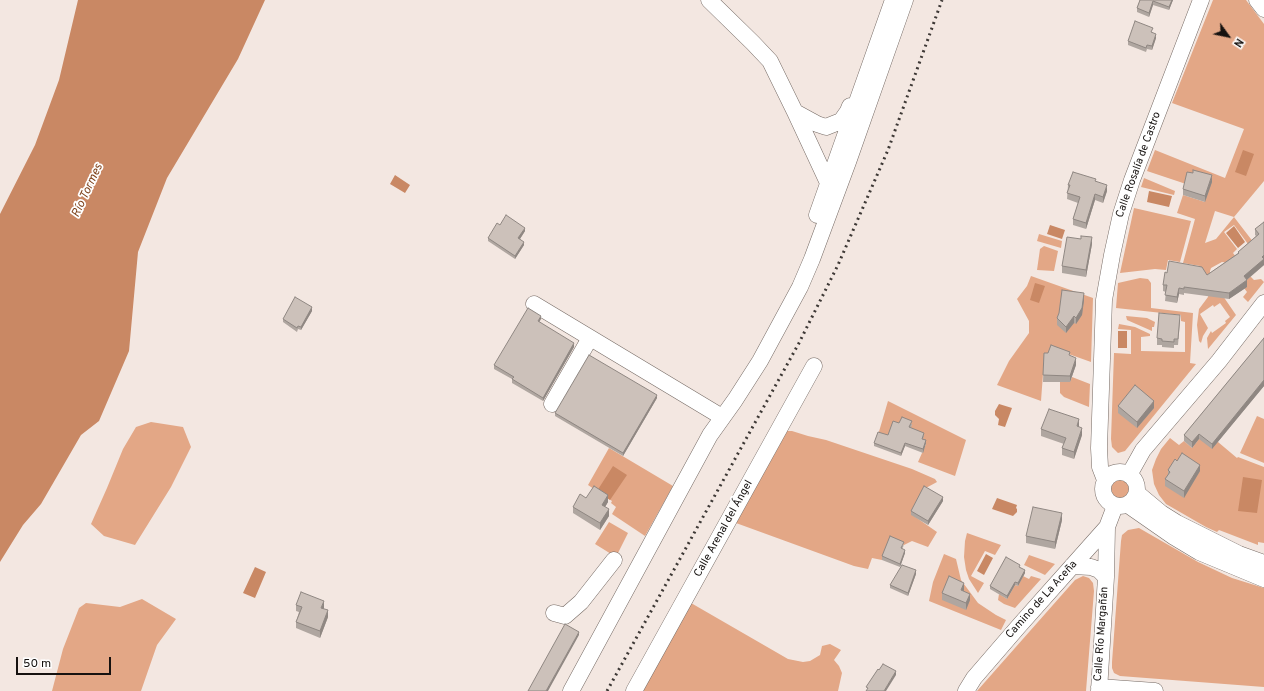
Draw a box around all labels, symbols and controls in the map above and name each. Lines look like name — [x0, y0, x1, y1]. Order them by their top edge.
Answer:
north arrow — [1208, 16, 1248, 56]
text: N — [1230, 35, 1246, 50]
street label: Calle Rosalía de Castro — [1114, 110, 1164, 220]
water label: Río Tormes — [69, 162, 107, 220]
street label: Calle Arenal del Ángel — [692, 478, 756, 580]
street label: Camino de La Aceña — [1004, 558, 1080, 642]
street label: Calle Río Margañán — [1092, 586, 1112, 682]
scale bar — [18, 649, 113, 675]
text: 50 m — [23, 656, 51, 672]

